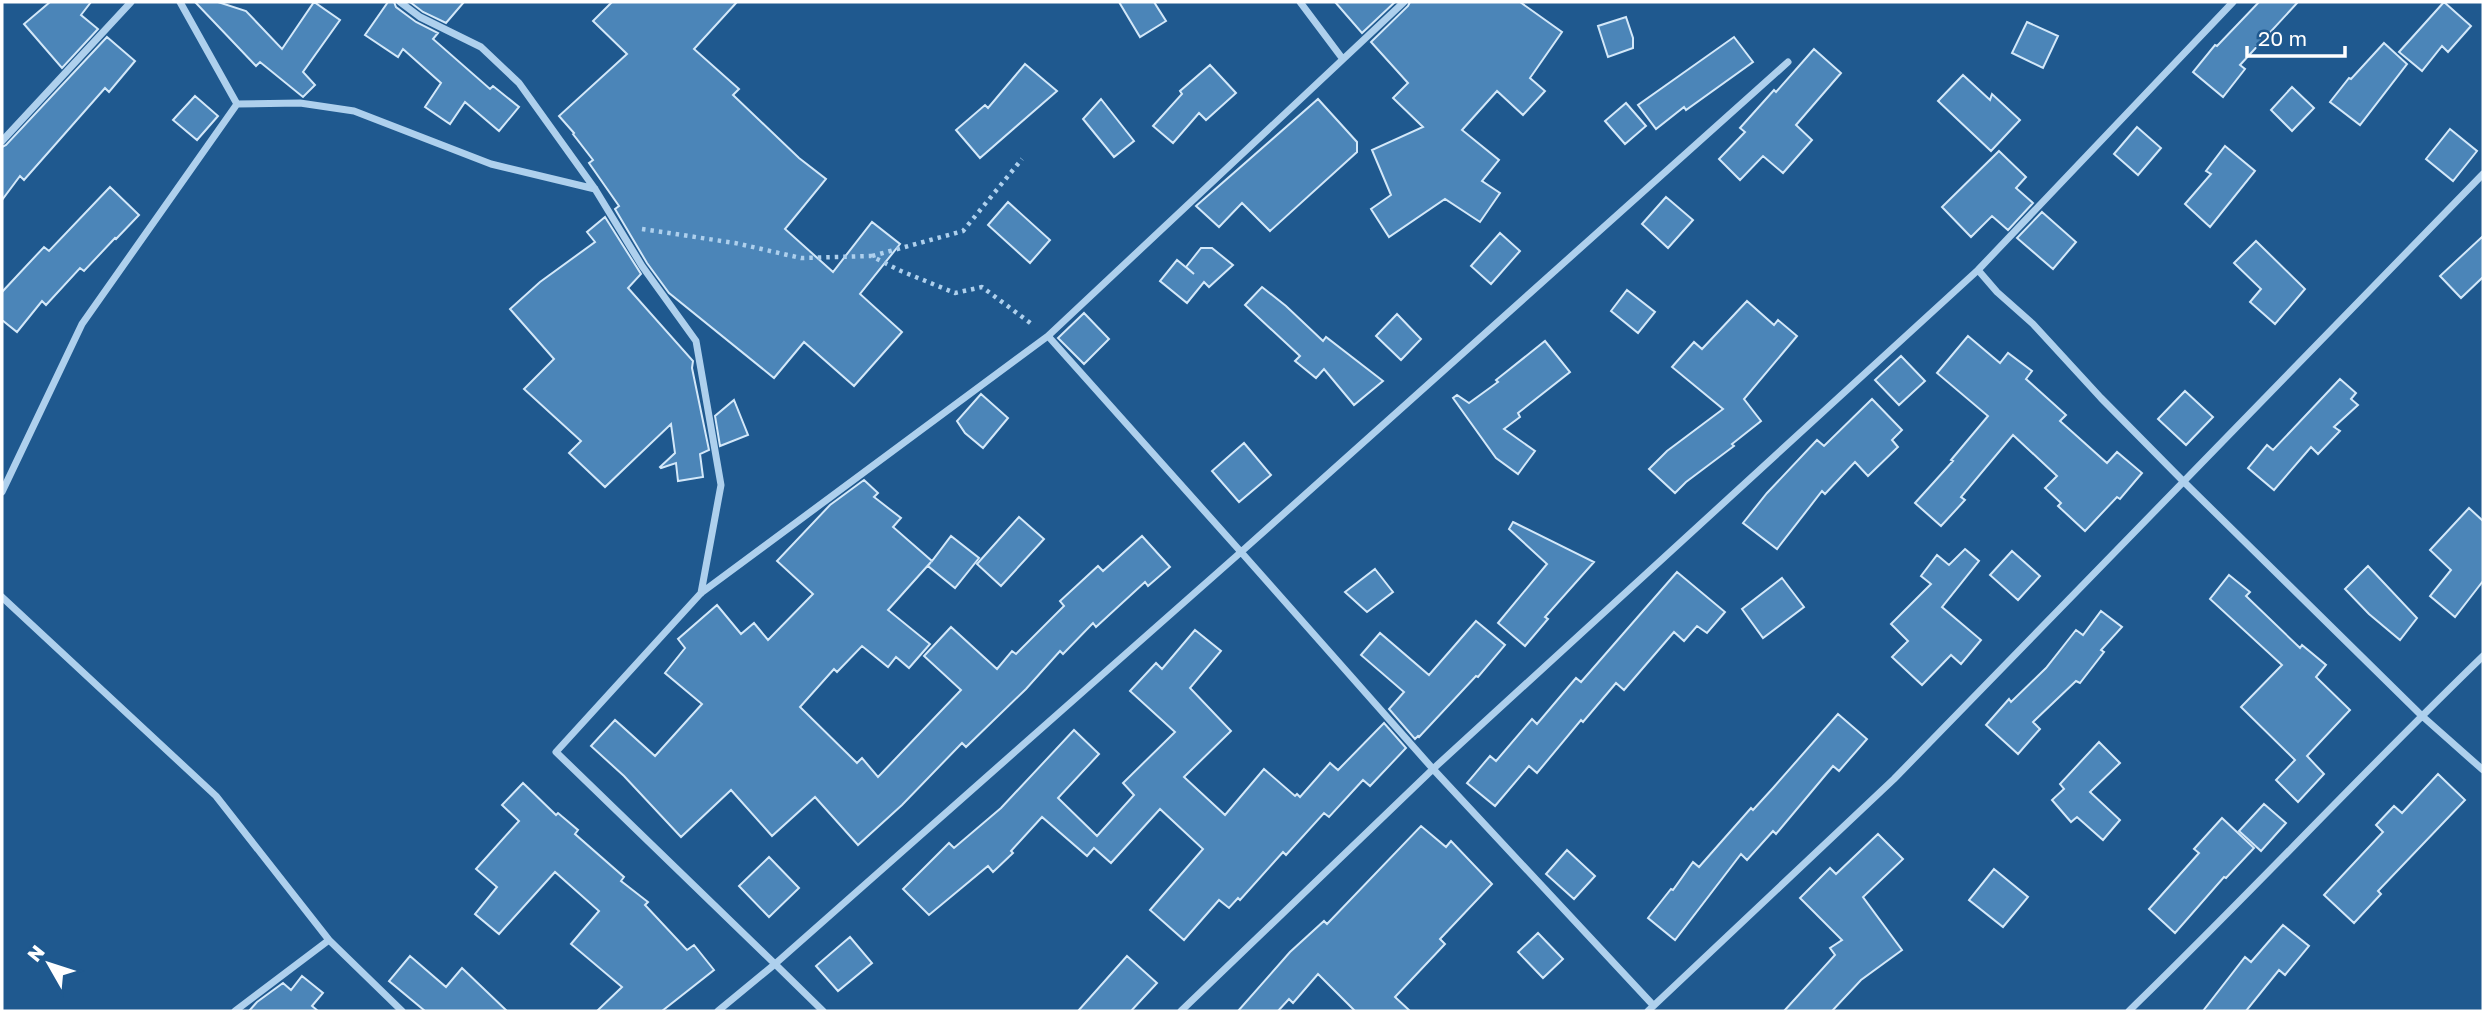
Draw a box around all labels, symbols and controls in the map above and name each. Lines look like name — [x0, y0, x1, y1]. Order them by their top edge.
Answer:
scale bar — [2247, 14, 2345, 58]
text: 20 m — [2258, 25, 2307, 51]
north arrow — [14, 929, 84, 999]
text: N — [22, 940, 49, 966]

